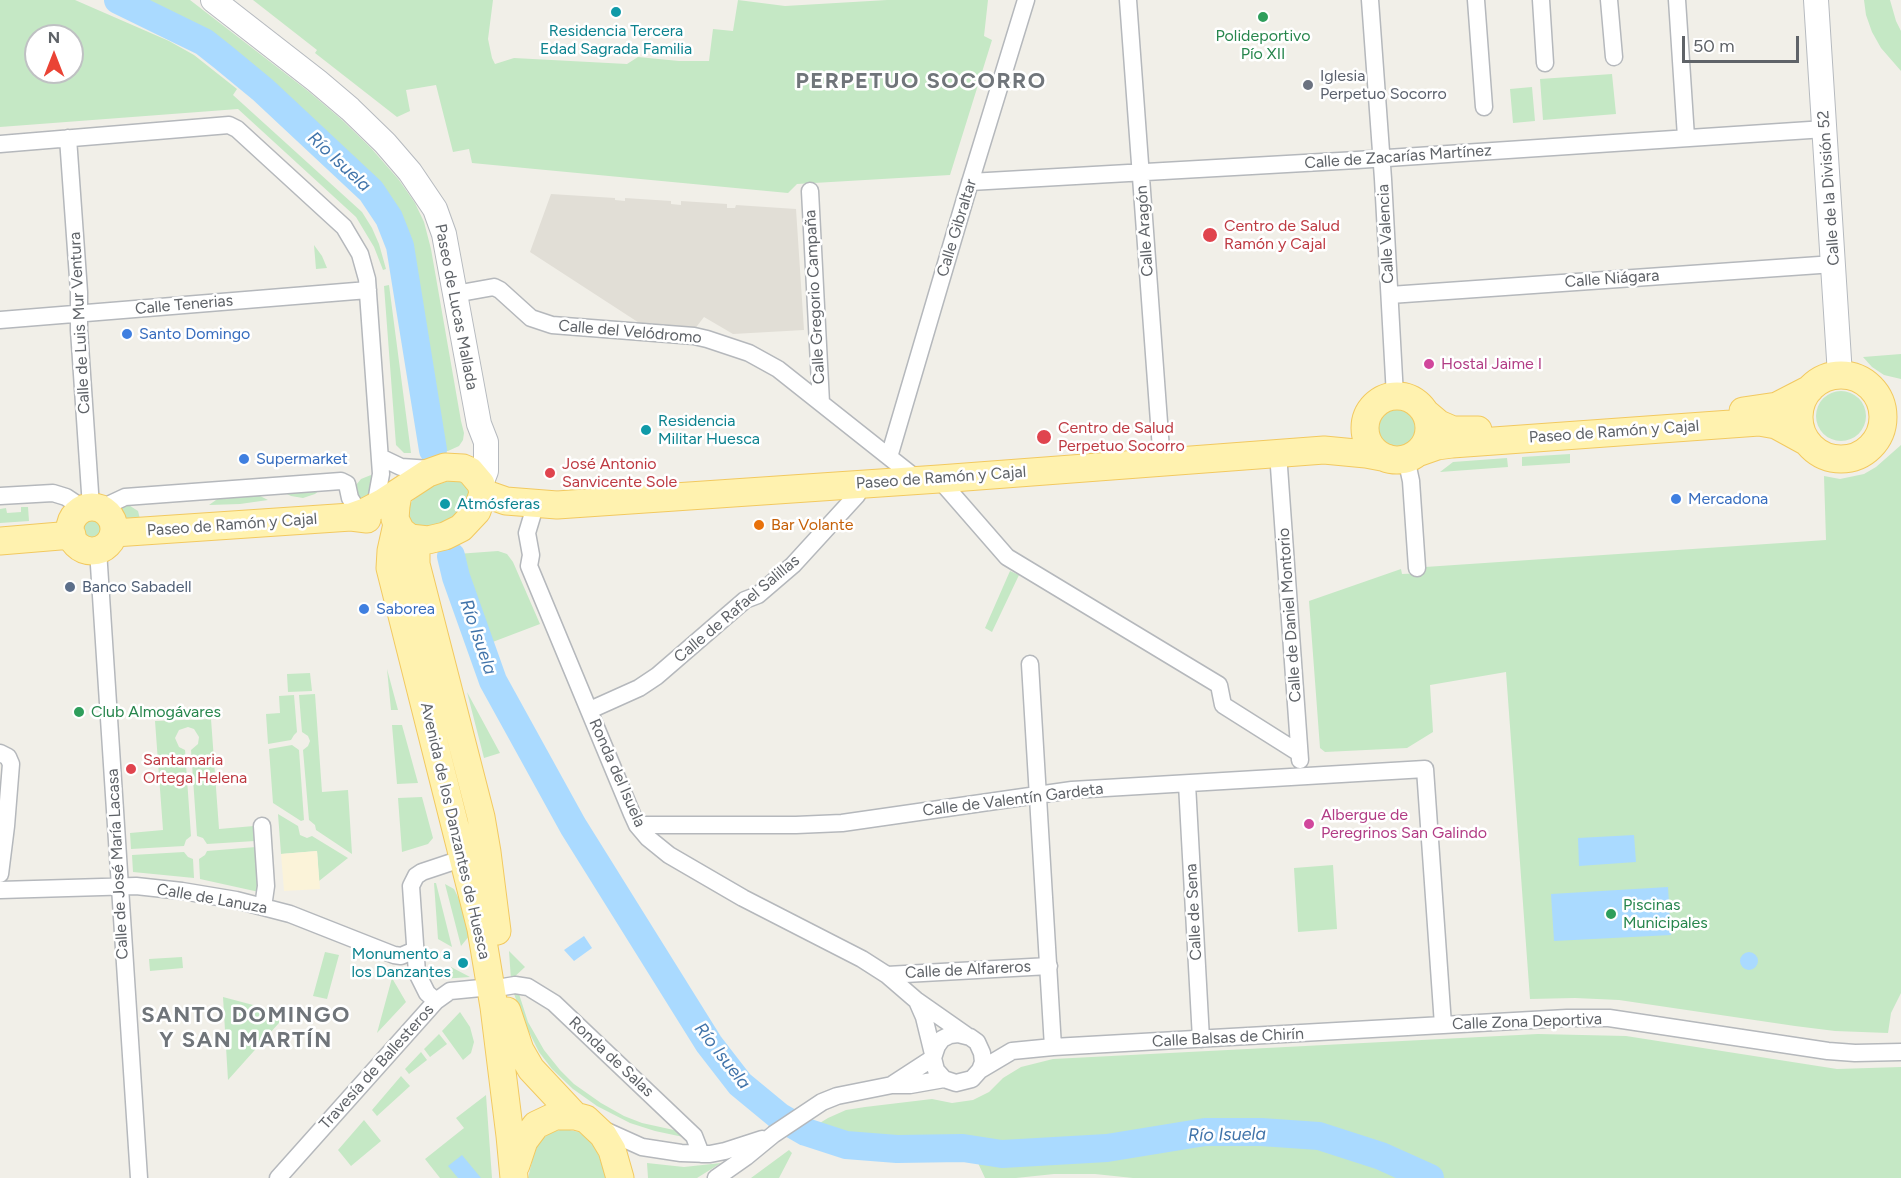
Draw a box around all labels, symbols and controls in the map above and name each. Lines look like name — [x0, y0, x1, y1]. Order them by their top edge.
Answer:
marker: Residencia Tercera Edad Sagrada Familia — [609, 5, 623, 19]
marker: Polideportivo Pío XII — [1256, 10, 1270, 24]
place label: Residencia Tercera Edad Sagrada Familia — [540, 21, 692, 59]
north arrow — [24, 24, 84, 84]
scale bar — [1685, 24, 1802, 62]
place label: Polideportivo Pío XII — [1215, 26, 1311, 64]
text: N — [48, 28, 60, 47]
text: 50 m — [1693, 35, 1735, 57]
place label: Iglesia Perpetuo Socorro — [1320, 66, 1447, 104]
district label: PERPETUO SOCORRO — [795, 69, 1047, 95]
marker: Iglesia Perpetuo Socorro — [1301, 78, 1315, 92]
street label: Calle de la División 52 — [1814, 110, 1844, 266]
water label: Río Isuela — [303, 127, 375, 197]
street label: Calle de Zacarías Martínez — [1304, 141, 1492, 173]
street label: Calle Gibraltar — [933, 177, 981, 279]
street label: Calle Valencia — [1374, 184, 1398, 284]
street label: Calle Aragón — [1132, 185, 1158, 277]
street label: Calle Gregorio Campaña — [801, 209, 829, 385]
place label: Centro de Salud Ramón y Cajal — [1224, 216, 1340, 254]
street label: Paseo de Lucas Mallada — [430, 222, 482, 392]
marker: Centro de Salud Ramón y Cajal — [1201, 226, 1219, 244]
street label: Calle de Luis Mur Ventura — [66, 231, 94, 415]
street label: Calle Niágara — [1564, 266, 1660, 292]
street label: Calle Tenerias — [134, 291, 234, 319]
street label: Calle del Velódromo — [557, 316, 703, 348]
place label: Santo Domingo — [139, 324, 250, 344]
marker: Santo Domingo — [120, 327, 134, 341]
place label: Hostal Jaime I — [1441, 354, 1542, 374]
marker: Hostal Jaime I — [1422, 357, 1436, 371]
place label: Residencia Militar Huesca — [658, 411, 760, 449]
street label: Paseo de Ramón y Cajal — [1528, 416, 1700, 448]
place label: Centro de Salud Perpetuo Socorro — [1058, 418, 1185, 456]
marker: Residencia Militar Huesca — [639, 423, 653, 437]
marker: Centro de Salud Perpetuo Socorro — [1035, 428, 1053, 446]
place label: Supermarket — [256, 449, 348, 469]
marker: Supermarket — [237, 452, 251, 466]
place label: José Antonio Sanvicente Sole — [562, 454, 677, 492]
street label: Paseo de Ramón y Cajal — [855, 462, 1027, 494]
marker: José Antonio Sanvicente Sole — [543, 466, 557, 480]
place label: Mercadona — [1688, 489, 1768, 509]
marker: Mercadona — [1669, 492, 1683, 506]
place label: Atmósferas — [457, 494, 540, 514]
marker: Atmósferas — [438, 497, 452, 511]
street label: Paseo de Ramón y Cajal — [146, 509, 318, 541]
place label: Bar Volante — [771, 515, 853, 535]
marker: Bar Volante — [752, 518, 766, 532]
street label: Calle de Daniel Montorio — [1274, 527, 1306, 703]
street label: Calle de Rafael Salillas — [670, 551, 804, 667]
place label: Banco Sabadell — [82, 577, 191, 597]
marker: Banco Sabadell — [63, 580, 77, 594]
water label: Río Isuela — [455, 597, 501, 677]
place label: Saborea — [376, 599, 435, 619]
marker: Saborea — [357, 602, 371, 616]
street label: Avenida de los Danzantes de Huesca — [416, 701, 494, 961]
place label: Club Almogávares — [91, 702, 221, 722]
marker: Club Almogávares — [72, 705, 86, 719]
street label: Ronda del Isuela — [585, 716, 649, 830]
place label: Santamaria Ortega Helena — [143, 750, 247, 788]
marker: Santamaria Ortega Helena — [124, 762, 138, 776]
street label: Calle de José María Lacasa — [103, 768, 133, 960]
street label: Calle de Valentín Gardeta — [922, 779, 1104, 821]
place label: Albergue de Peregrinos San Galindo — [1321, 805, 1487, 843]
marker: Albergue de Peregrinos San Galindo — [1302, 817, 1316, 831]
street label: Calle de Sena — [1182, 863, 1206, 961]
street label: Calle de Lanuza — [155, 880, 269, 918]
place label: Piscinas Municipales — [1623, 895, 1708, 933]
marker: Piscinas Municipales — [1604, 907, 1618, 921]
place label: Monumento a los Danzantes — [352, 944, 451, 982]
marker: Monumento a los Danzantes — [456, 956, 470, 970]
street label: Calle de Alfareros — [905, 957, 1031, 983]
street label: Travesía de Ballesteros — [316, 1000, 438, 1134]
district label: SANTO DOMINGO Y SAN MARTÍN — [141, 1003, 351, 1054]
street label: Calle Zona Deportiva — [1452, 1010, 1602, 1034]
street label: Ronda de Salas — [565, 1013, 657, 1101]
water label: Río Isuela — [689, 1019, 755, 1093]
street label: Calle Balsas de Chirín — [1152, 1024, 1304, 1052]
water label: Río Isuela — [1188, 1124, 1266, 1146]

